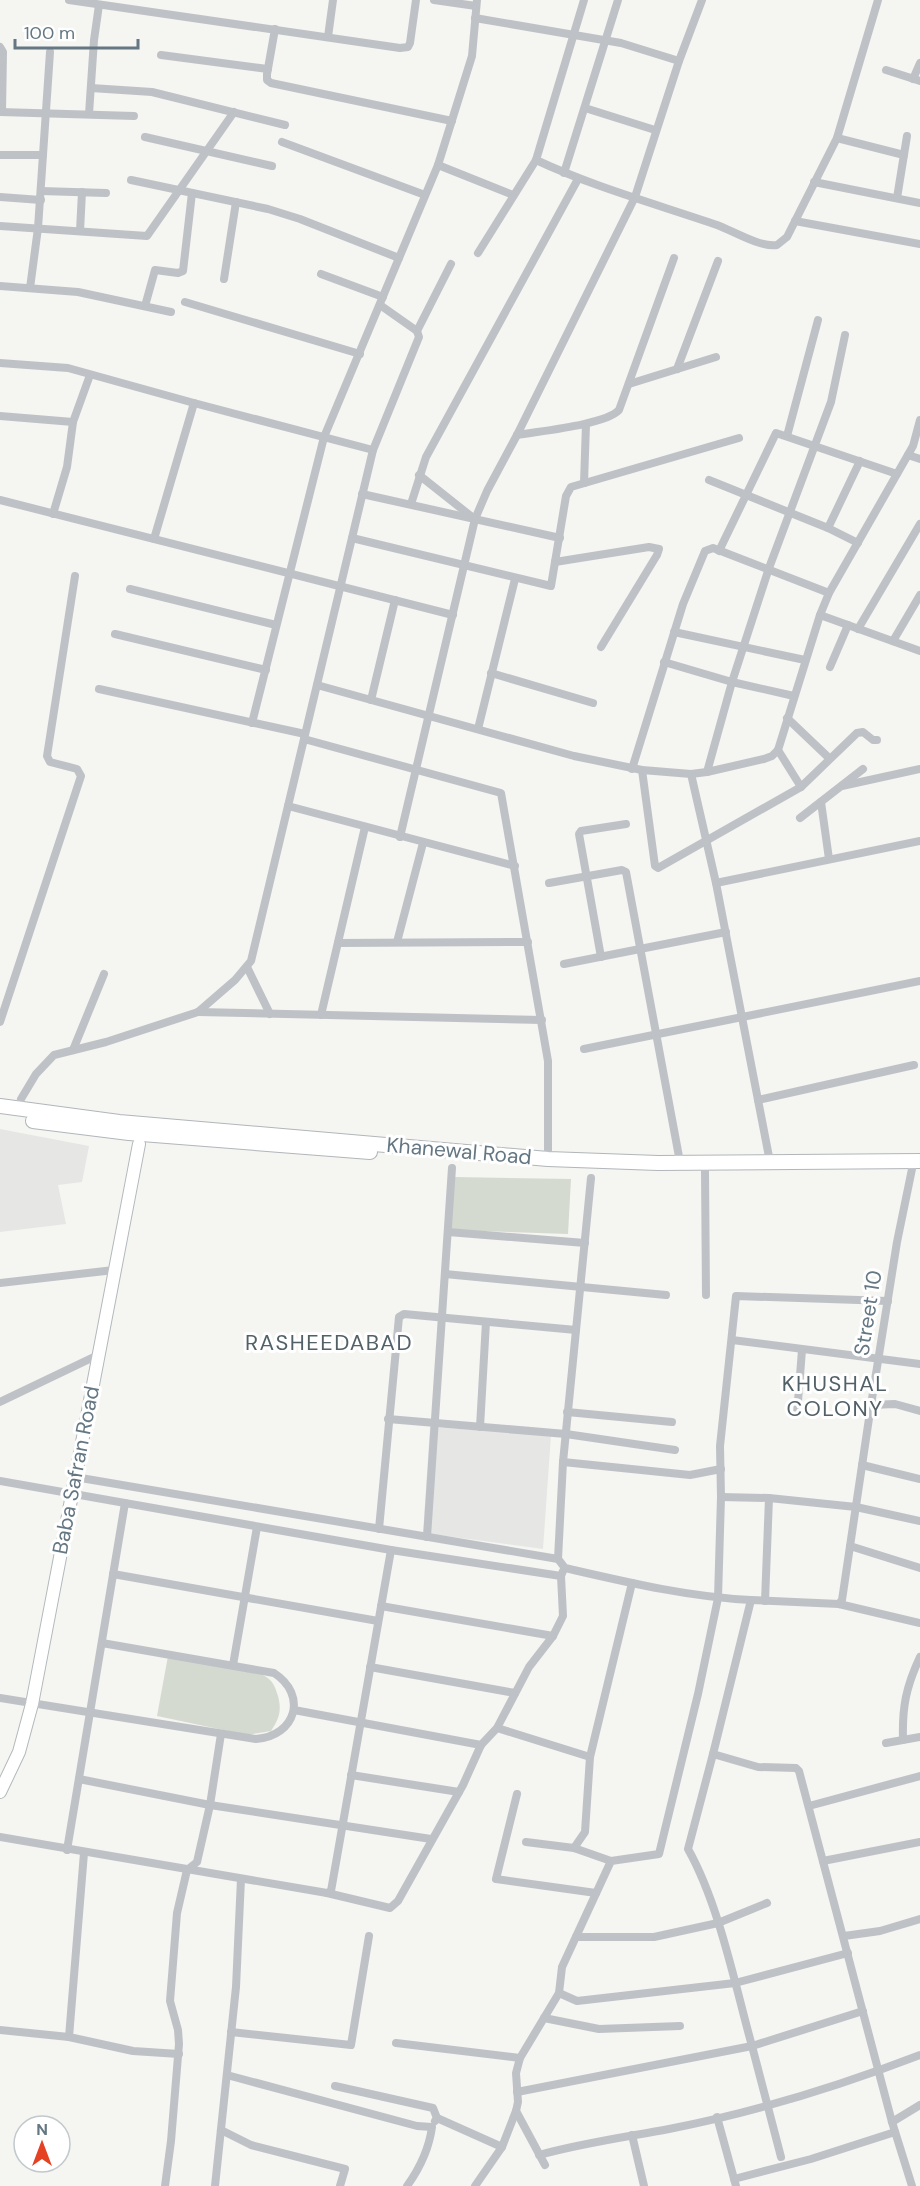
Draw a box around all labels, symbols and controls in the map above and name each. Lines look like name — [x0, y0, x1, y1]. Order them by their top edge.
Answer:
scale bar — [15, 12, 138, 50]
text: 100 m — [24, 21, 75, 45]
street label: Khanewal Road — [385, 1131, 533, 1171]
street label: Street 10 — [847, 1268, 889, 1358]
district label: RASHEEDABAD — [245, 1328, 413, 1357]
district label: KHUSHAL COLONY — [782, 1369, 888, 1423]
street label: Baba Safran Road — [46, 1384, 106, 1556]
north arrow — [12, 2114, 72, 2174]
text: N — [36, 2119, 48, 2140]

